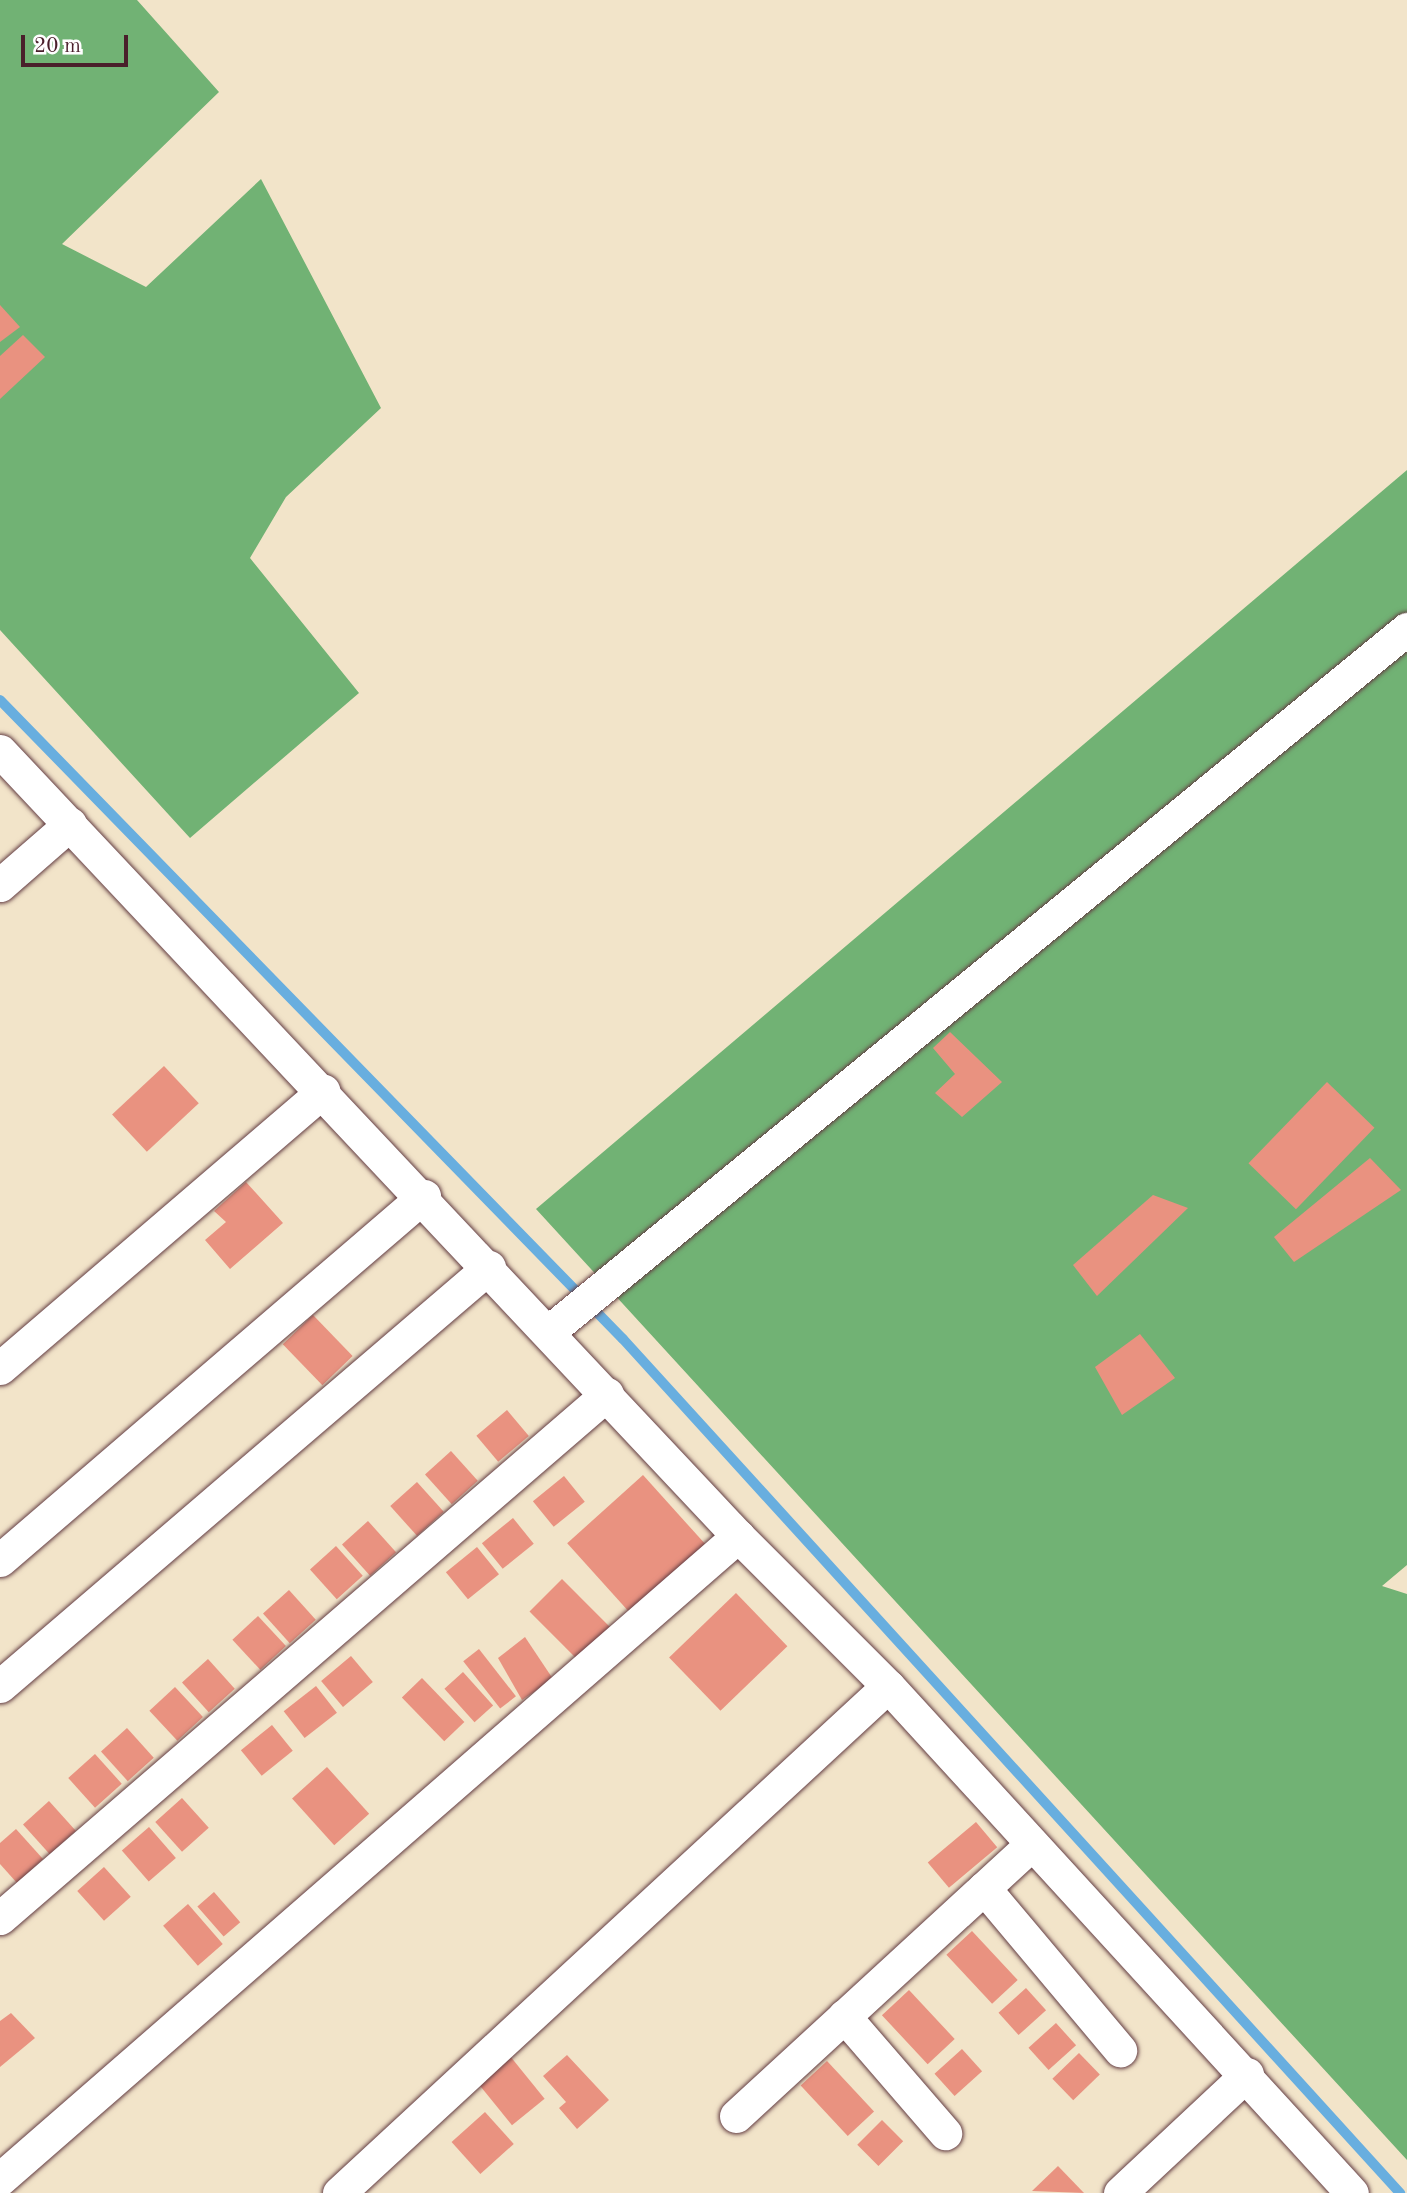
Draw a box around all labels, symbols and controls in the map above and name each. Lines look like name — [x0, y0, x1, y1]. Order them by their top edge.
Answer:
scale bar — [24, 21, 131, 65]
text: 20 m — [34, 36, 81, 57]

